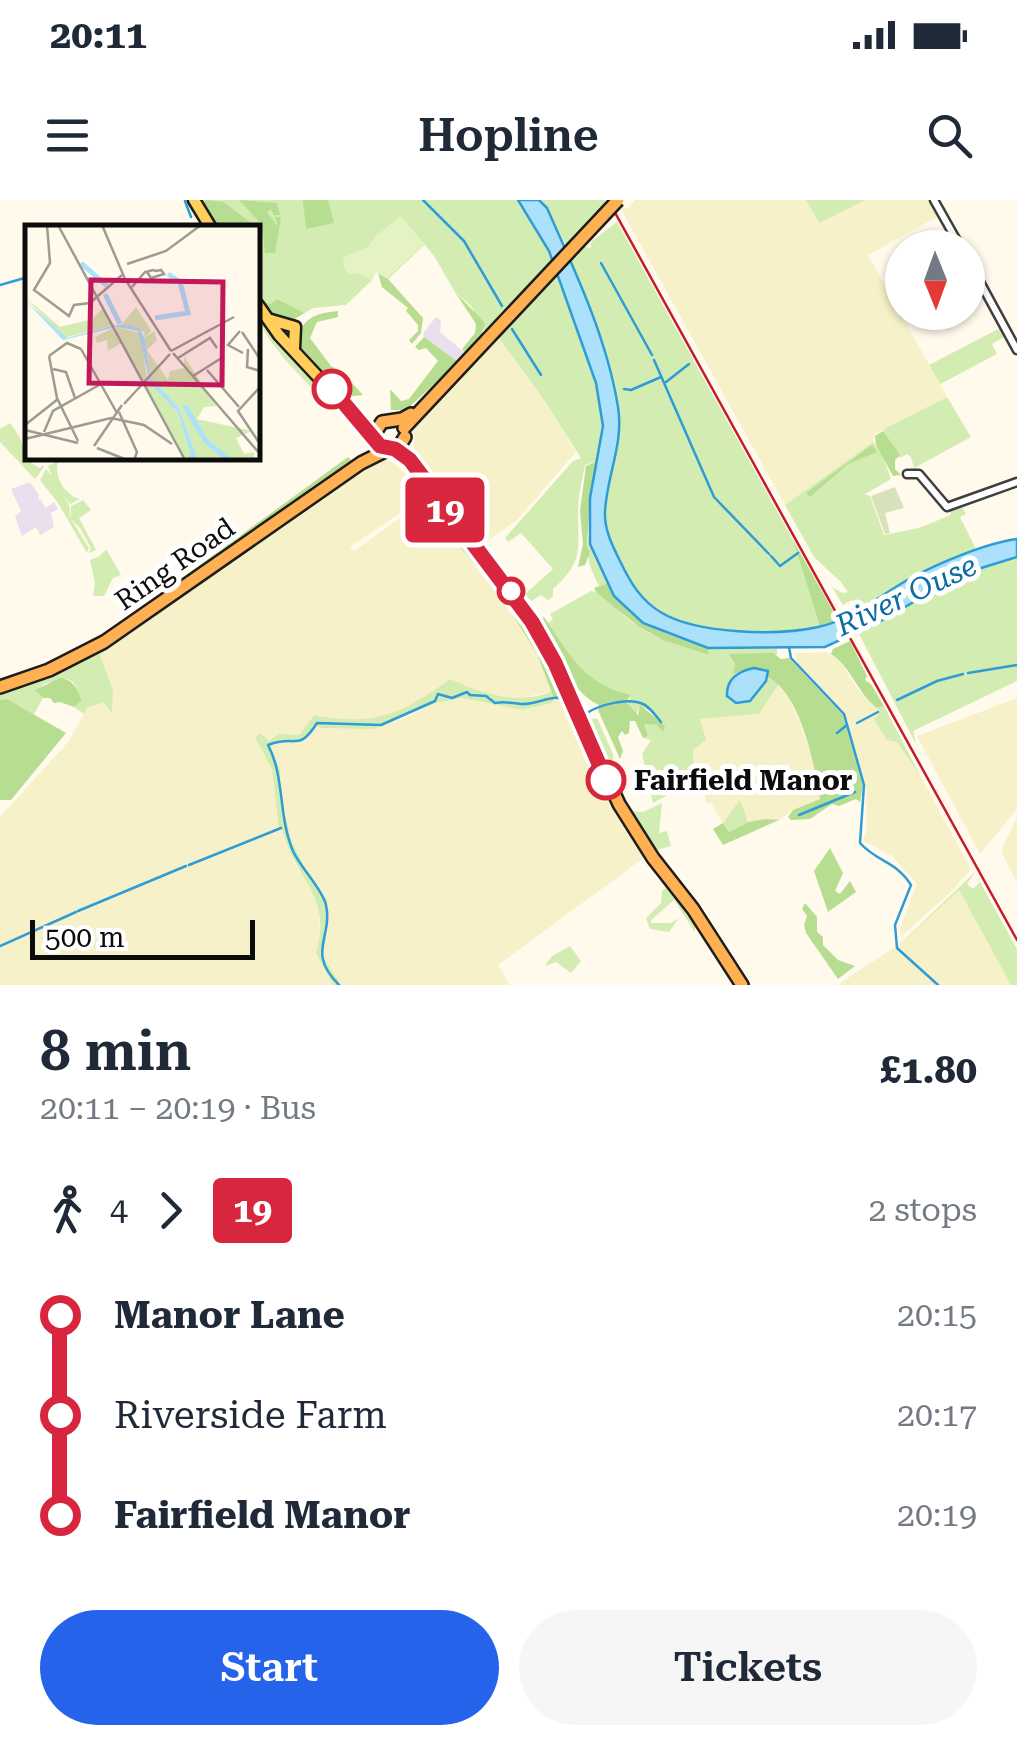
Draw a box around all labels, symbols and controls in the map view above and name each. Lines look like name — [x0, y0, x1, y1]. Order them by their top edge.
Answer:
text: 20:11 — [50, 13, 147, 57]
icon: menu — [40, 108, 95, 163]
icon: search — [922, 108, 977, 163]
text: Hopline — [418, 109, 599, 162]
inset map — [25, 225, 260, 460]
north arrow — [885, 230, 985, 330]
map controls — [885, 230, 985, 330]
unlabelled marker — [313, 370, 351, 408]
line badge: 19 — [400, 478, 490, 542]
text: 19 — [425, 490, 465, 531]
street label: Ring Road — [109, 511, 241, 617]
water label: River Ouse — [829, 547, 982, 643]
unlabelled marker — [498, 578, 524, 604]
marker: Fairfield Manor — [587, 761, 625, 799]
place label: Fairfield Manor — [634, 764, 853, 797]
scale bar — [30, 915, 255, 960]
text: 500 m — [45, 921, 125, 954]
text: 8 min — [40, 1019, 191, 1083]
text: £1.80 — [880, 1048, 977, 1092]
text: 20:11 – 20:19 · Bus — [40, 1089, 316, 1127]
icon: walk — [40, 1183, 95, 1238]
icon: forward — [143, 1183, 198, 1238]
text: 19 — [233, 1190, 272, 1231]
text: 4 — [110, 1191, 128, 1229]
text: 2 stops — [868, 1191, 977, 1229]
text: Manor Lane — [114, 1293, 345, 1337]
text: 20:15 — [897, 1296, 977, 1334]
text: Riverside Farm — [114, 1393, 387, 1437]
text: 20:17 — [897, 1396, 977, 1434]
text: Fairfield Manor — [114, 1493, 410, 1537]
text: 20:19 — [897, 1496, 977, 1534]
button: Start — [40, 1610, 499, 1725]
button: Tickets — [519, 1610, 977, 1725]

